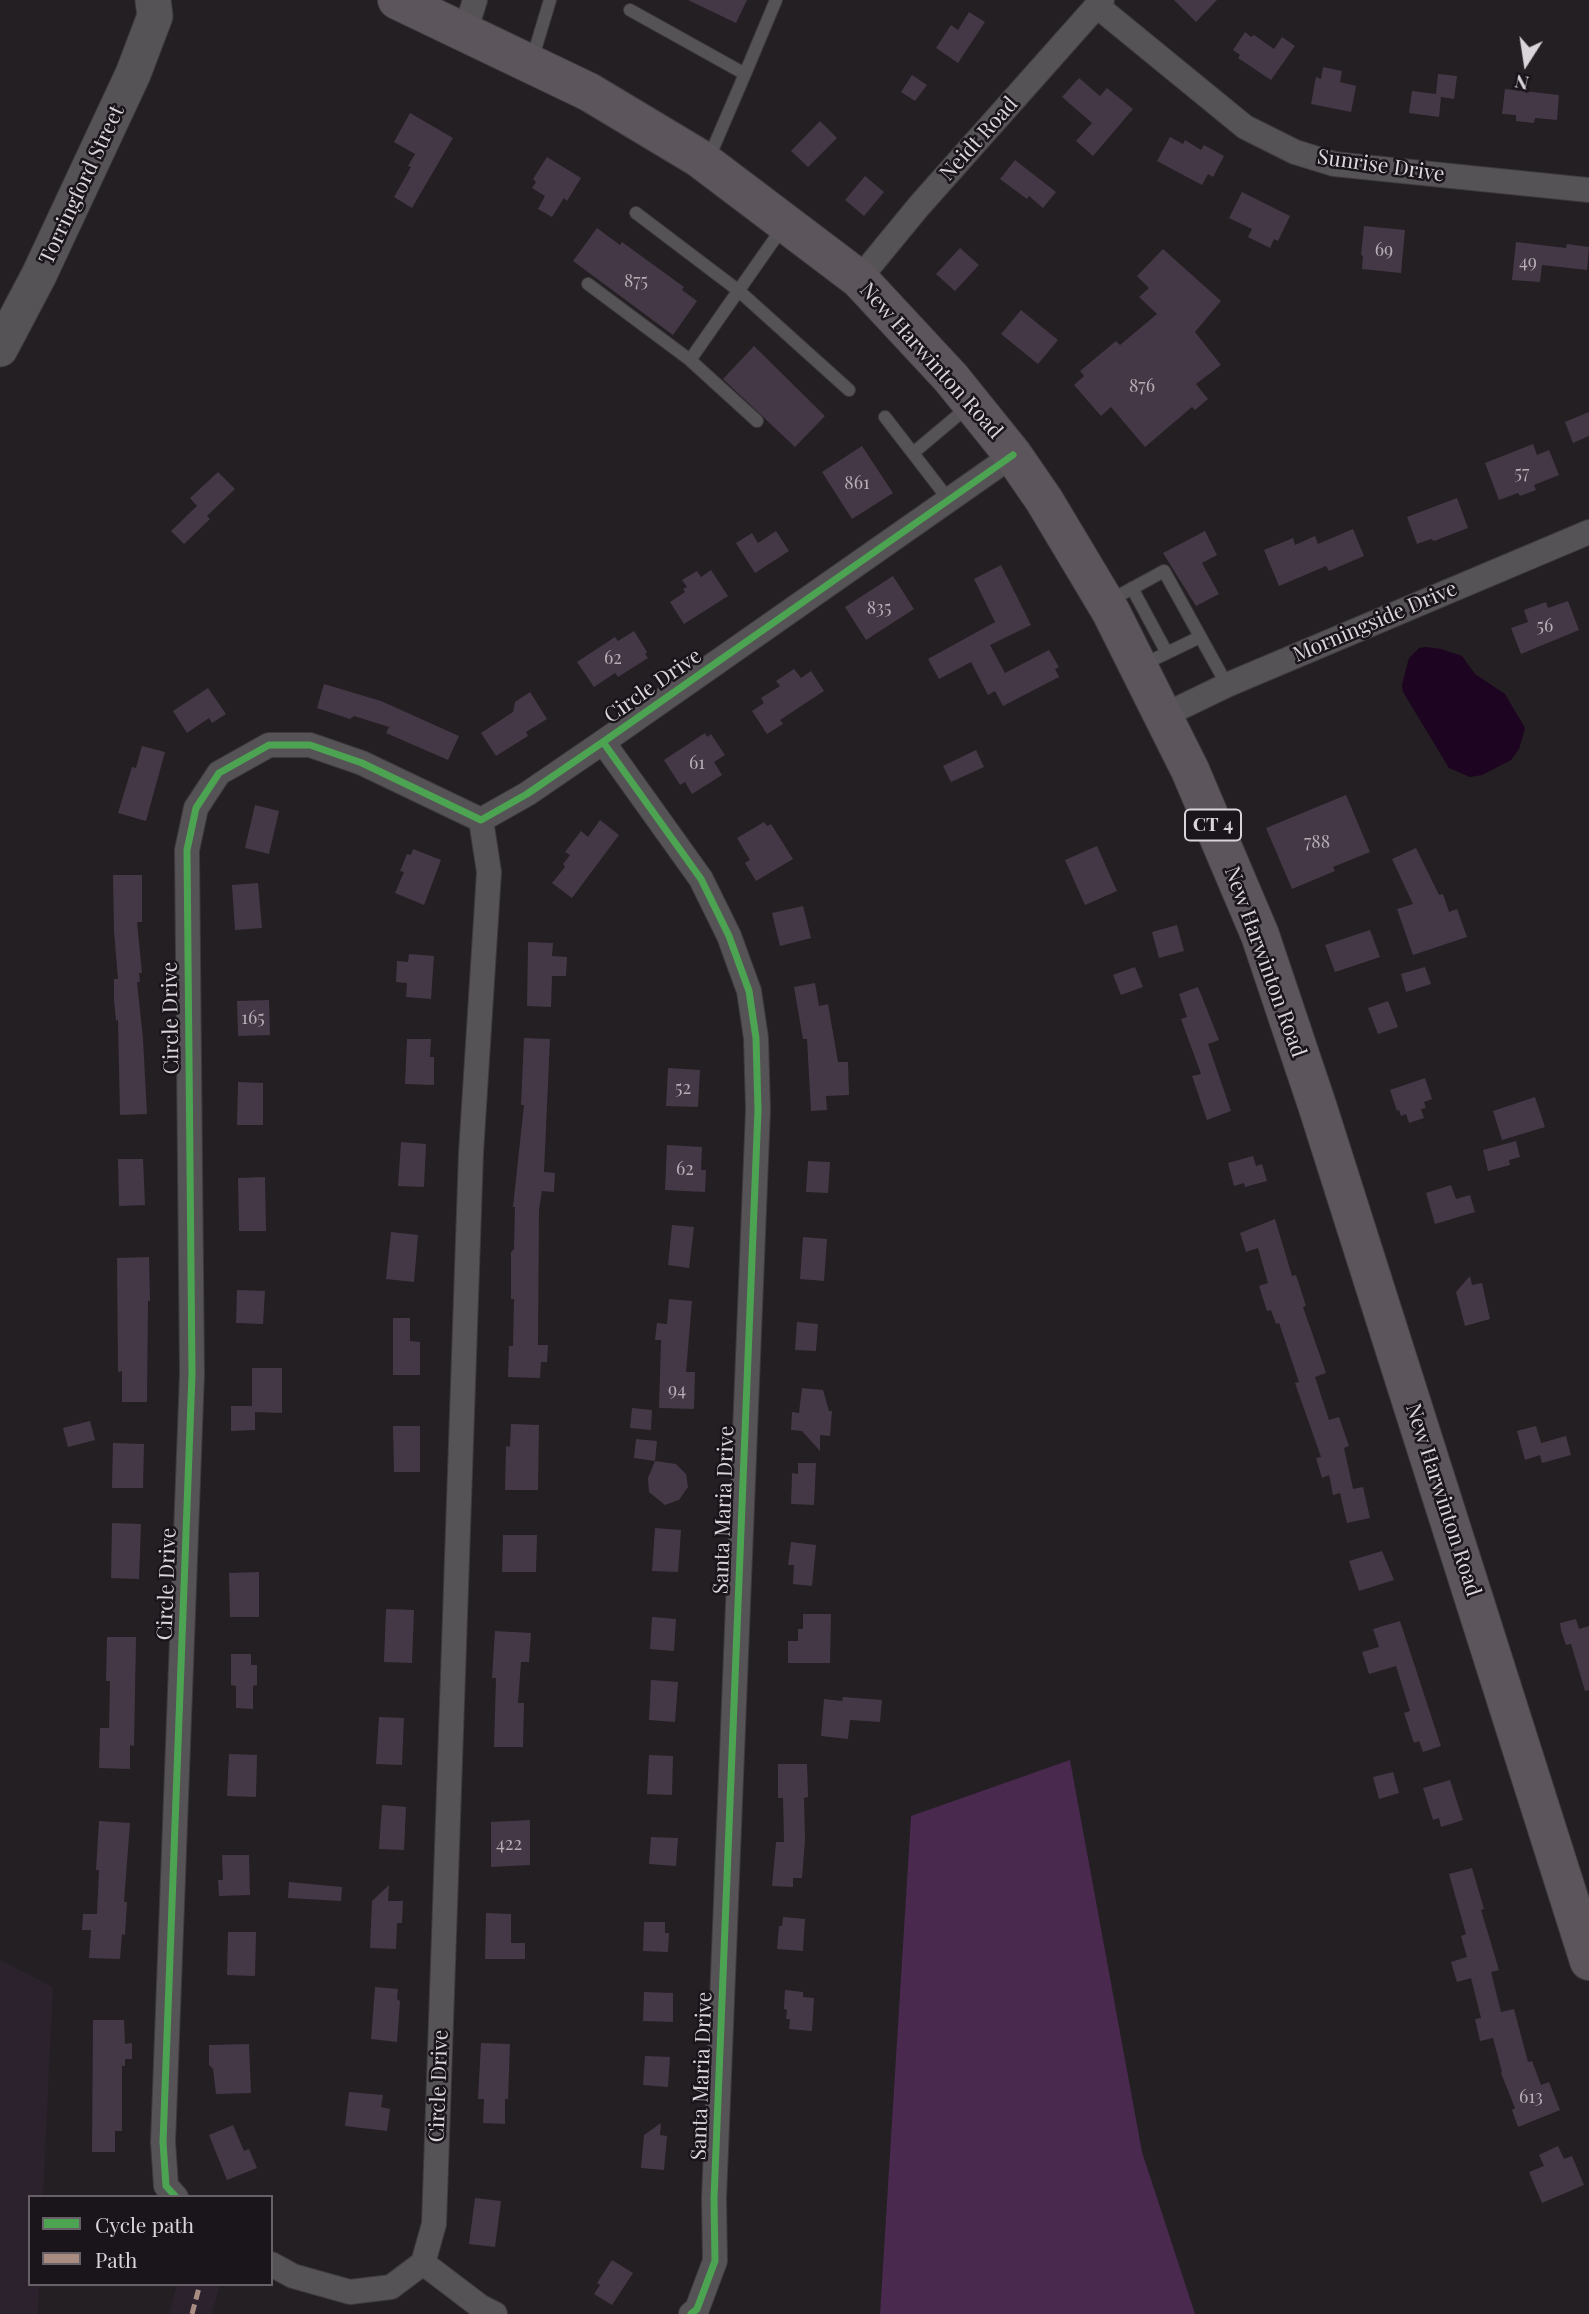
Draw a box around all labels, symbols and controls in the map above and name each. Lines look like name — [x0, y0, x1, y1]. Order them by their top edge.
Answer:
north arrow — [1491, 28, 1561, 98]
text: N — [1512, 69, 1531, 98]
street label: Neidt Road — [935, 92, 1023, 186]
street label: Torringford Street — [34, 101, 130, 269]
street label: Sunrise Drive — [1316, 145, 1446, 187]
house number: 69 — [1375, 239, 1393, 261]
house number: 49 — [1519, 251, 1537, 273]
house number: 875 — [624, 270, 648, 292]
street label: New Harwinton Road — [854, 278, 1008, 444]
house number: 876 — [1129, 375, 1155, 397]
house number: 57 — [1515, 462, 1529, 484]
house number: 861 — [844, 472, 870, 494]
street label: Morningside Drive — [1289, 576, 1461, 668]
house number: 835 — [867, 597, 891, 619]
house number: 56 — [1537, 615, 1553, 637]
street label: Circle Drive — [600, 643, 706, 729]
house number: 62 — [604, 647, 622, 669]
house number: 61 — [689, 752, 705, 774]
road number: CT 4 — [1185, 810, 1241, 840]
house number: 788 — [1304, 831, 1330, 853]
street label: New Harwinton Road — [1219, 863, 1311, 1061]
street label: Circle Drive — [157, 961, 185, 1075]
house number: 165 — [241, 1007, 265, 1029]
house number: 52 — [675, 1077, 691, 1099]
house number: 62 — [676, 1158, 694, 1180]
house number: 94 — [668, 1379, 686, 1401]
street label: New Harwinton Road — [1400, 1400, 1486, 1600]
street label: Santa Maria Drive — [708, 1425, 740, 1595]
street label: Circle Drive — [152, 1527, 182, 1641]
house number: 422 — [496, 1833, 522, 1855]
street label: Santa Maria Drive — [686, 1991, 718, 2161]
street label: Circle Drive — [424, 2029, 454, 2143]
house number: 613 — [1519, 2086, 1543, 2108]
legend — [28, 2195, 273, 2286]
text: Cycle path — [95, 2210, 194, 2238]
text: Path — [95, 2245, 137, 2273]

